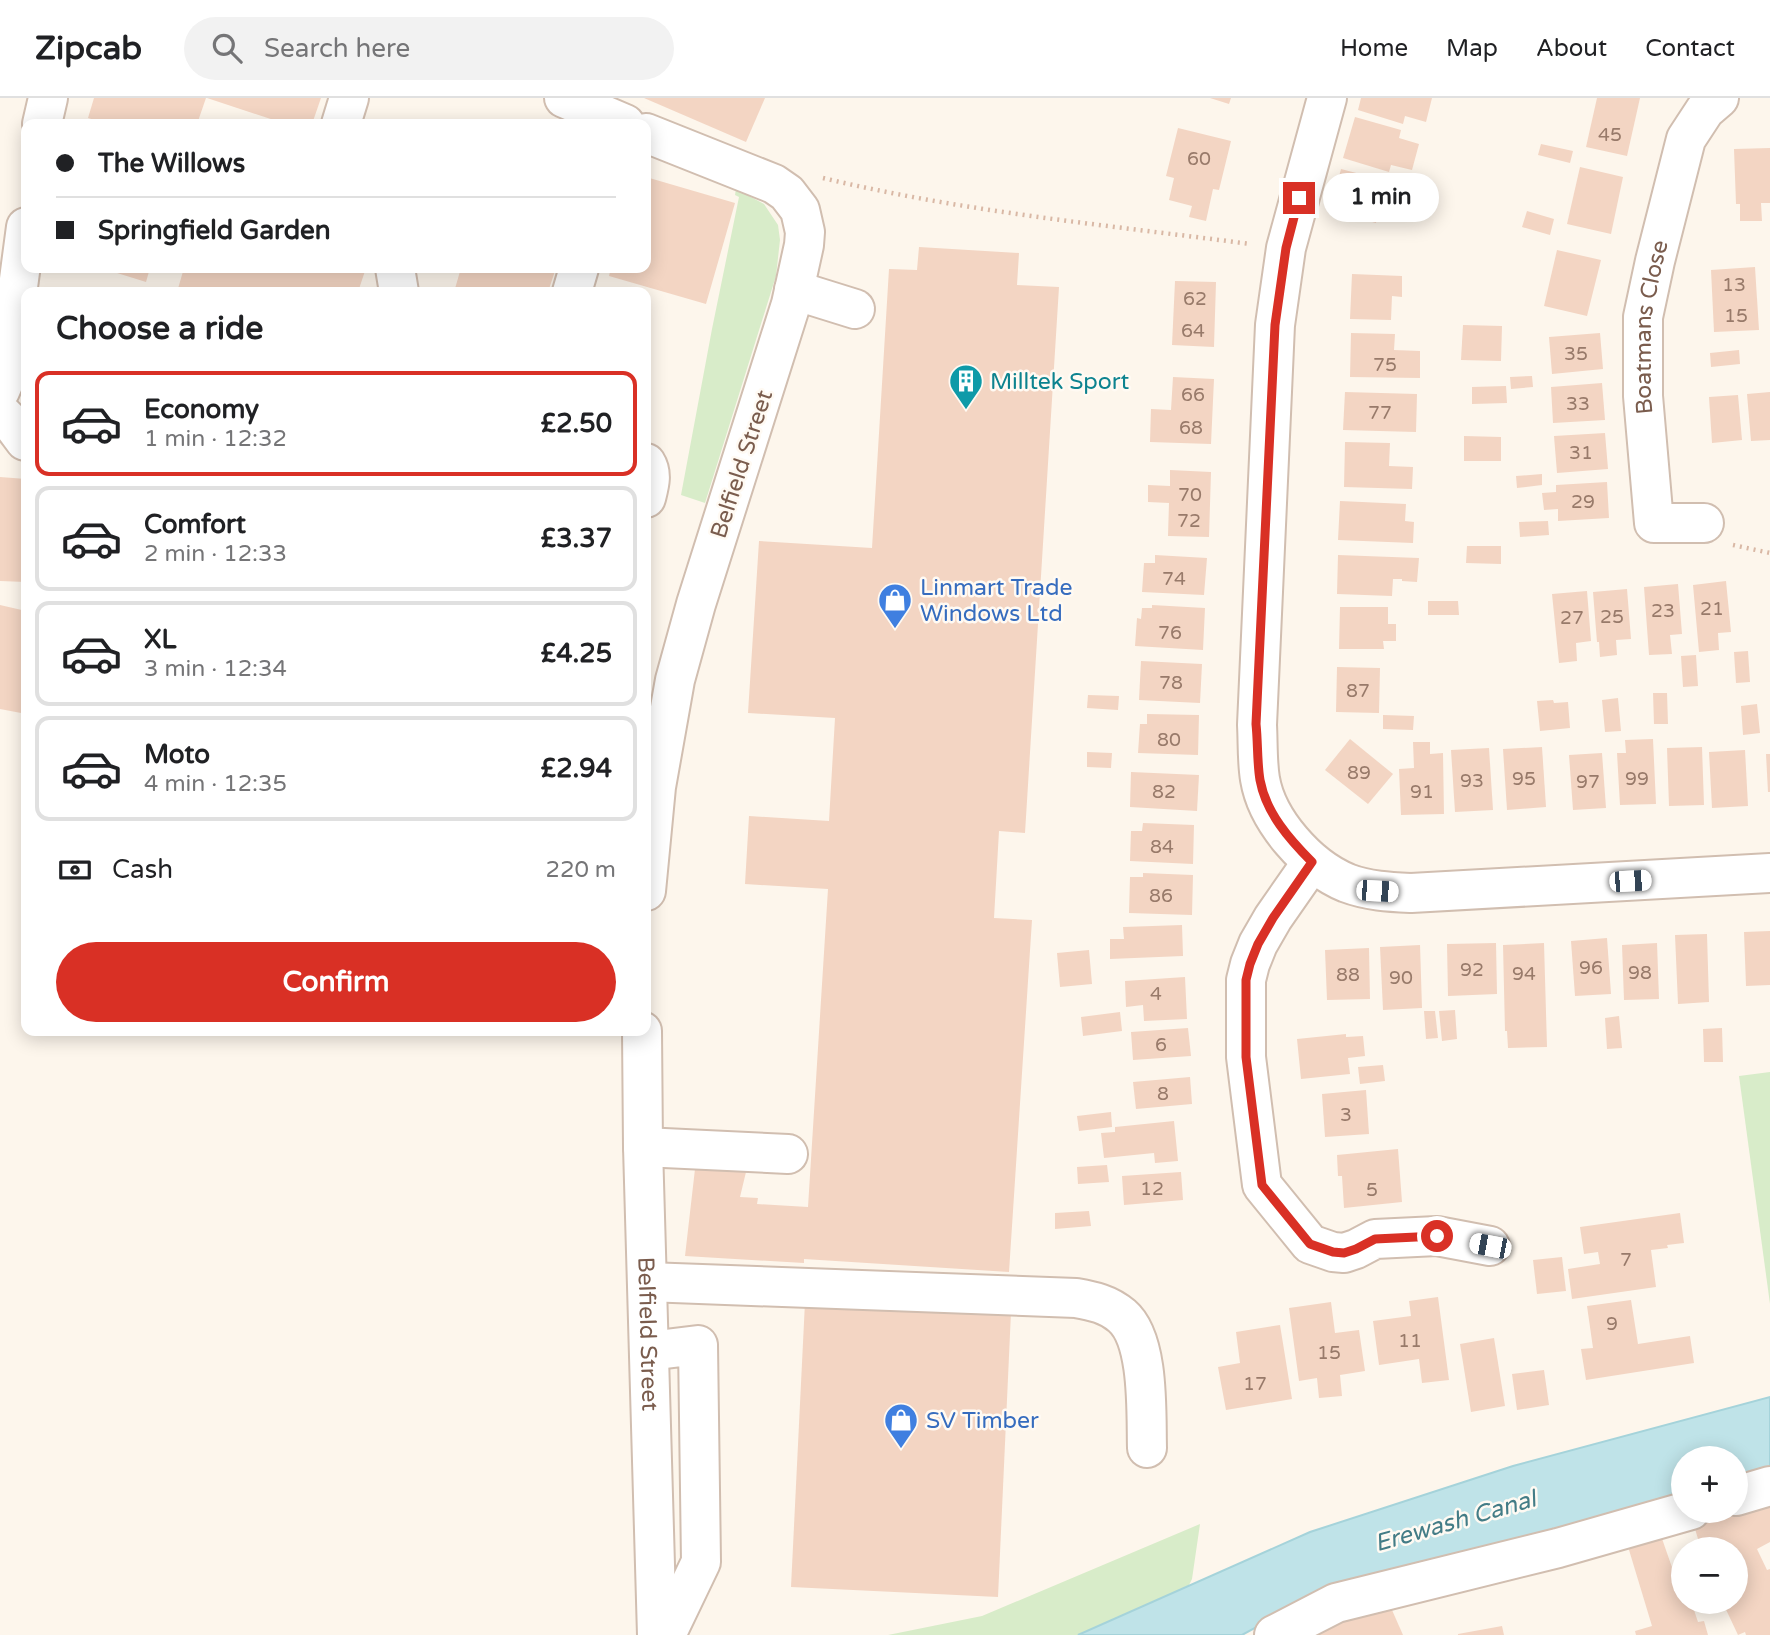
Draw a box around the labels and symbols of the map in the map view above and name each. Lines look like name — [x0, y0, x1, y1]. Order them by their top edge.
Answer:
house number: 45 — [1598, 124, 1622, 146]
house number: 60 — [1187, 148, 1211, 170]
callout: 1 min — [1324, 174, 1439, 222]
route end — [1283, 182, 1315, 214]
street label: Boatmans Close — [1630, 237, 1675, 416]
house number: 13 — [1722, 274, 1746, 296]
house number: 62 — [1183, 288, 1207, 310]
house number: 15 — [1724, 305, 1748, 327]
house number: 64 — [1181, 320, 1205, 342]
house number: 35 — [1564, 343, 1588, 365]
house number: 75 — [1373, 354, 1397, 376]
building icon: Milltek Sport — [947, 362, 985, 411]
place label: Milltek Sport — [990, 368, 1130, 396]
house number: 66 — [1181, 384, 1205, 406]
street label: Belfield Street — [705, 386, 779, 542]
house number: 33 — [1566, 393, 1590, 415]
house number: 77 — [1368, 402, 1392, 424]
house number: 68 — [1179, 417, 1203, 439]
house number: 31 — [1569, 442, 1593, 464]
house number: 70 — [1178, 484, 1202, 506]
house number: 29 — [1571, 491, 1595, 513]
house number: 72 — [1177, 510, 1201, 532]
house number: 74 — [1162, 568, 1186, 590]
place label: Linmart Trade Windows Ltd — [920, 574, 1073, 628]
shop icon: Linmart Trade Windows Ltd — [876, 581, 914, 630]
house number: 21 — [1700, 598, 1724, 620]
house number: 23 — [1651, 600, 1675, 622]
house number: 25 — [1600, 606, 1624, 628]
house number: 27 — [1560, 607, 1584, 629]
house number: 76 — [1158, 622, 1182, 644]
house number: 78 — [1159, 672, 1183, 694]
house number: 87 — [1346, 680, 1370, 702]
house number: 80 — [1157, 729, 1181, 751]
house number: 89 — [1347, 762, 1371, 784]
house number: 95 — [1512, 768, 1536, 790]
house number: 99 — [1625, 768, 1649, 790]
house number: 93 — [1460, 770, 1484, 792]
house number: 97 — [1576, 771, 1600, 793]
house number: 82 — [1152, 781, 1176, 803]
house number: 91 — [1410, 781, 1434, 803]
house number: 84 — [1150, 836, 1174, 858]
car — [1609, 869, 1652, 893]
car — [1356, 879, 1399, 903]
house number: 86 — [1149, 885, 1173, 907]
house number: 96 — [1579, 957, 1603, 979]
house number: 92 — [1460, 959, 1484, 981]
house number: 98 — [1628, 962, 1652, 984]
house number: 94 — [1512, 963, 1536, 985]
house number: 88 — [1336, 964, 1360, 986]
house number: 90 — [1389, 967, 1413, 989]
house number: 4 — [1150, 983, 1162, 1005]
house number: 6 — [1155, 1034, 1167, 1056]
house number: 8 — [1157, 1083, 1169, 1105]
house number: 3 — [1340, 1104, 1352, 1126]
house number: 12 — [1140, 1178, 1164, 1200]
house number: 5 — [1366, 1179, 1378, 1201]
route start — [1421, 1220, 1453, 1252]
car — [1468, 1232, 1513, 1260]
house number: 7 — [1620, 1249, 1632, 1271]
street label: Belfield Street — [631, 1256, 664, 1412]
house number: 9 — [1606, 1313, 1618, 1335]
house number: 11 — [1398, 1330, 1422, 1352]
house number: 15 — [1317, 1342, 1341, 1364]
house number: 17 — [1243, 1373, 1267, 1395]
shop icon: SV Timber — [882, 1401, 920, 1450]
place label: SV Timber — [926, 1407, 1039, 1435]
water label: Erewash Canal — [1371, 1484, 1542, 1558]

